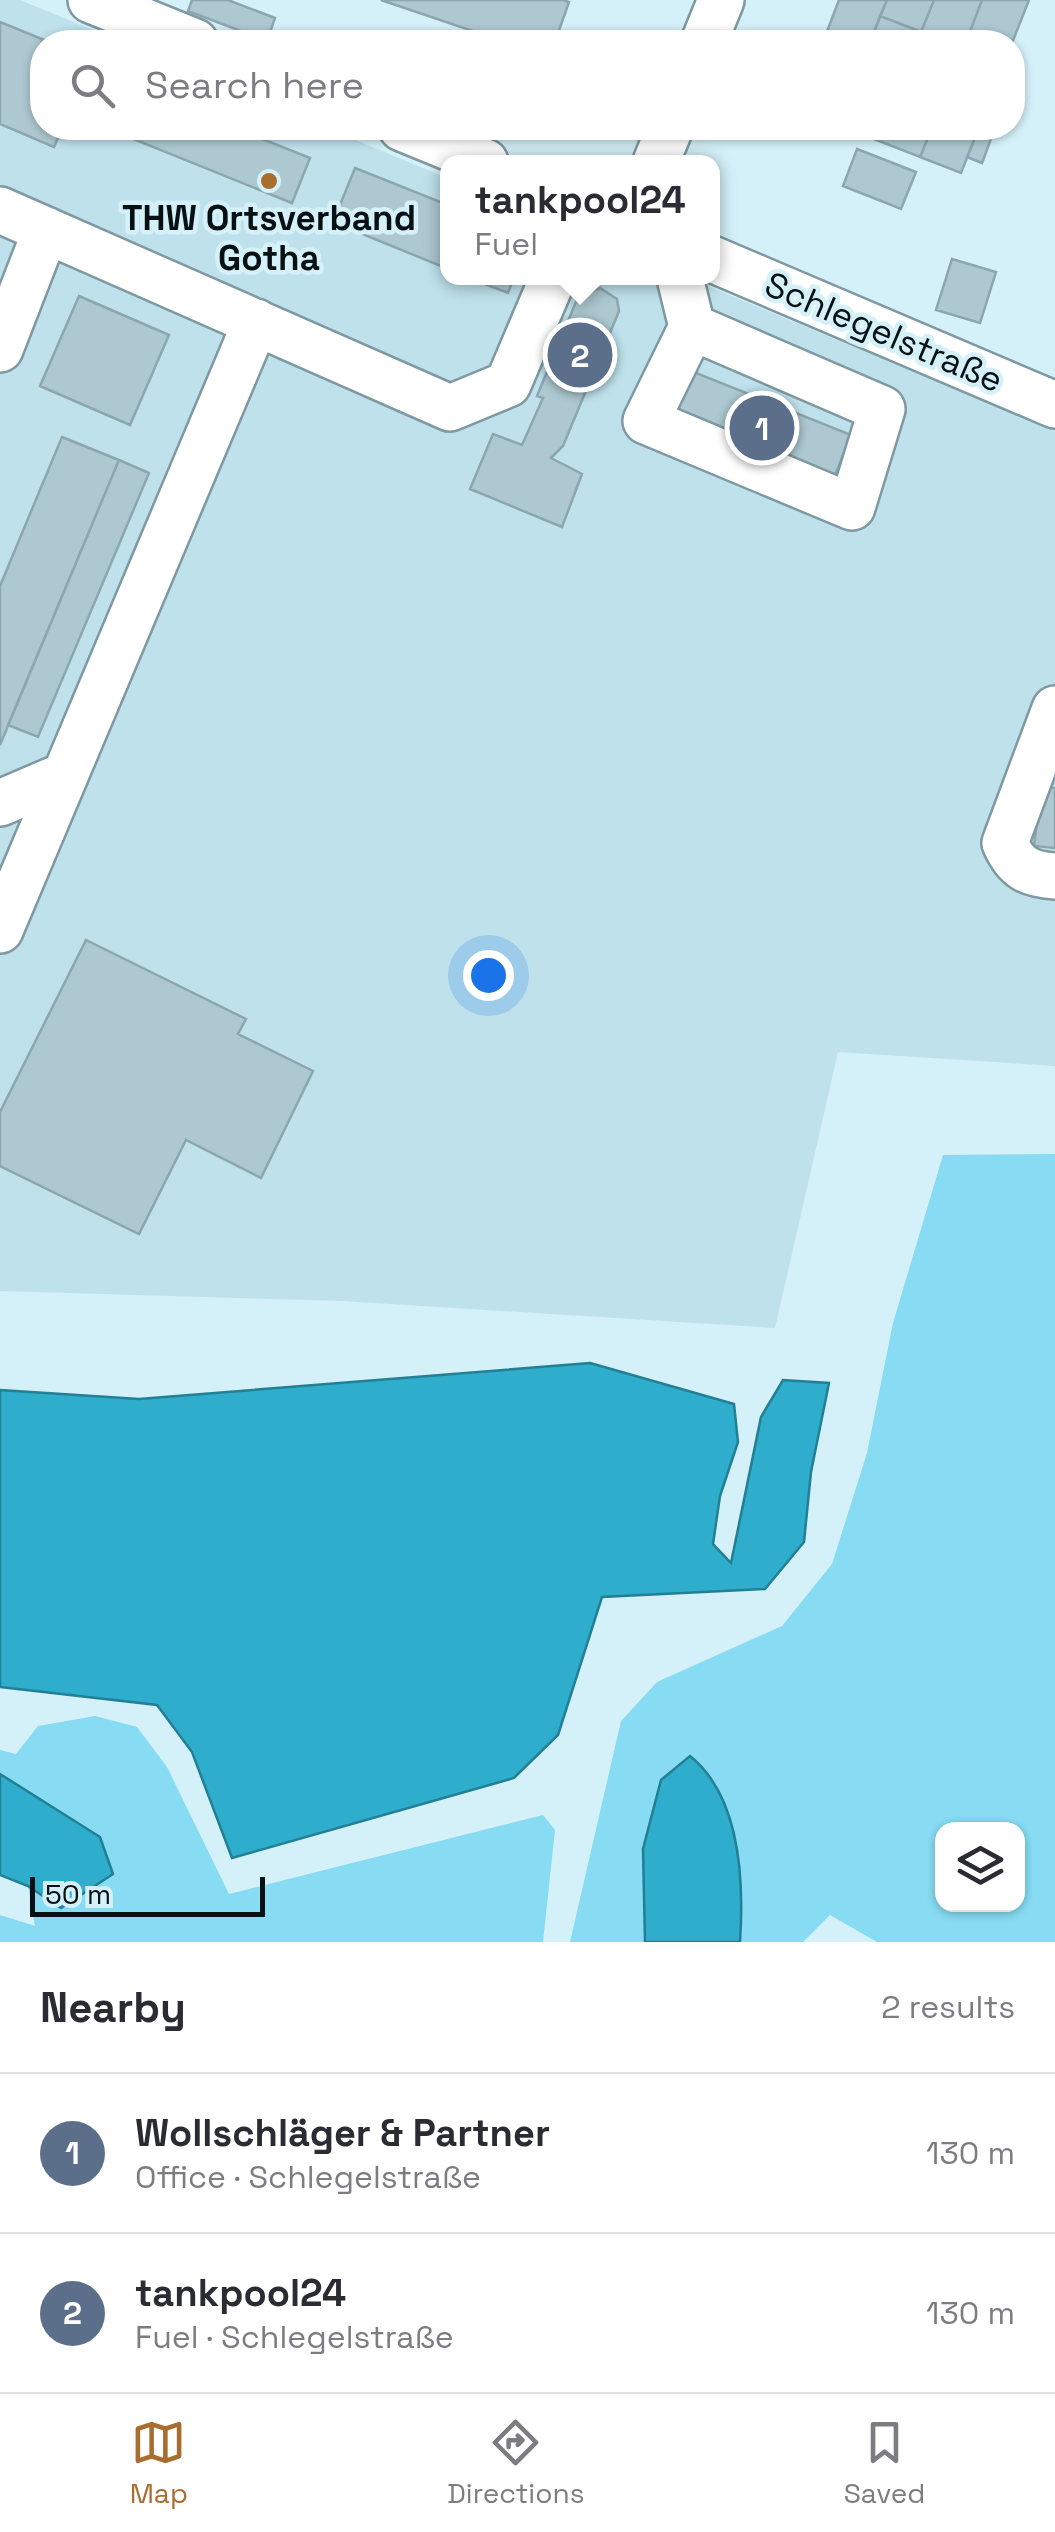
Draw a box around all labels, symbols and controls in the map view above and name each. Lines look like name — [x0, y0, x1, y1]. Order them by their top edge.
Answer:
search box — [30, 30, 1025, 140]
icon: search — [65, 58, 120, 113]
text: Search here — [145, 61, 364, 109]
popup — [440, 155, 720, 285]
marker: THW Ortsverband Gotha — [258, 170, 280, 192]
text: tankpool24 — [474, 176, 686, 224]
place label: THW Ortsverband Gotha — [122, 196, 416, 280]
text: Fuel — [474, 224, 538, 264]
street label: Schlegelstraße — [758, 262, 1010, 402]
pin: 2 — [548, 318, 612, 392]
pin: 1 — [730, 390, 794, 466]
your location — [463, 950, 514, 1001]
map controls — [935, 1822, 1025, 1912]
button: layers — [935, 1822, 1025, 1912]
scale bar — [30, 1872, 265, 1916]
text: 50 m — [45, 1876, 111, 1912]
text: Nearby — [40, 1981, 186, 2034]
text: 2 results — [881, 1987, 1015, 2027]
text: Wollschläger & Partner — [135, 2109, 550, 2157]
text: 1 — [65, 2133, 80, 2173]
text: 130 m — [926, 2133, 1015, 2173]
text: Office · Schlegelstraße — [135, 2157, 481, 2197]
text: tankpool24 — [135, 2269, 346, 2317]
text: 2 — [63, 2293, 82, 2333]
text: 130 m — [926, 2293, 1015, 2333]
text: Fuel · Schlegelstraße — [135, 2317, 454, 2357]
tab: Map — [130, 2415, 188, 2511]
tab: Directions — [447, 2415, 584, 2511]
tab: Saved — [844, 2415, 925, 2511]

